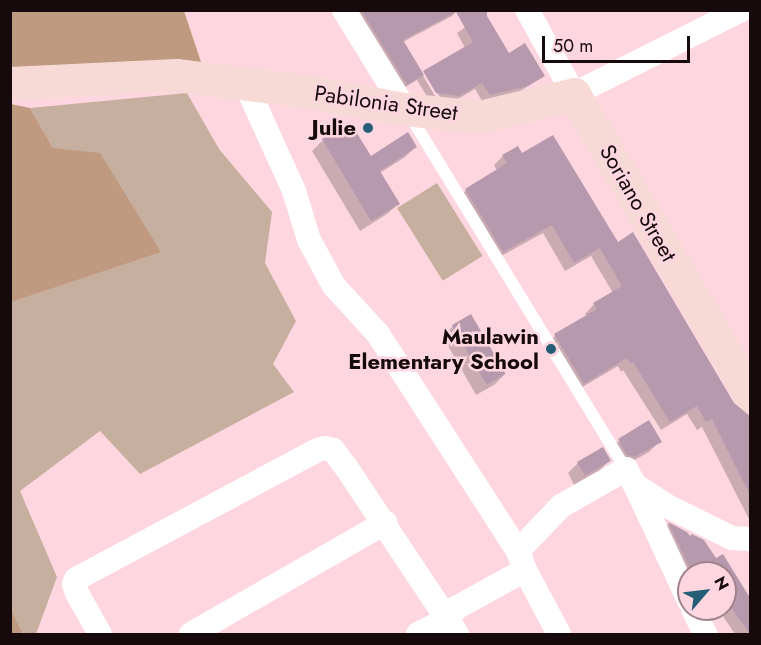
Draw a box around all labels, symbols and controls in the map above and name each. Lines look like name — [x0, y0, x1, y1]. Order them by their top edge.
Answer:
scale bar — [545, 24, 694, 62]
text: 50 m — [553, 33, 593, 59]
street label: Pabilonia Street — [313, 80, 459, 126]
place label: Julie — [311, 115, 356, 141]
marker: Julie — [361, 121, 375, 135]
street label: Soriano Street — [594, 140, 682, 266]
place label: Maulawin Elementary School — [348, 323, 539, 374]
marker: Maulawin Elementary School — [544, 342, 558, 356]
north arrow — [677, 561, 737, 621]
text: N — [708, 572, 735, 594]

